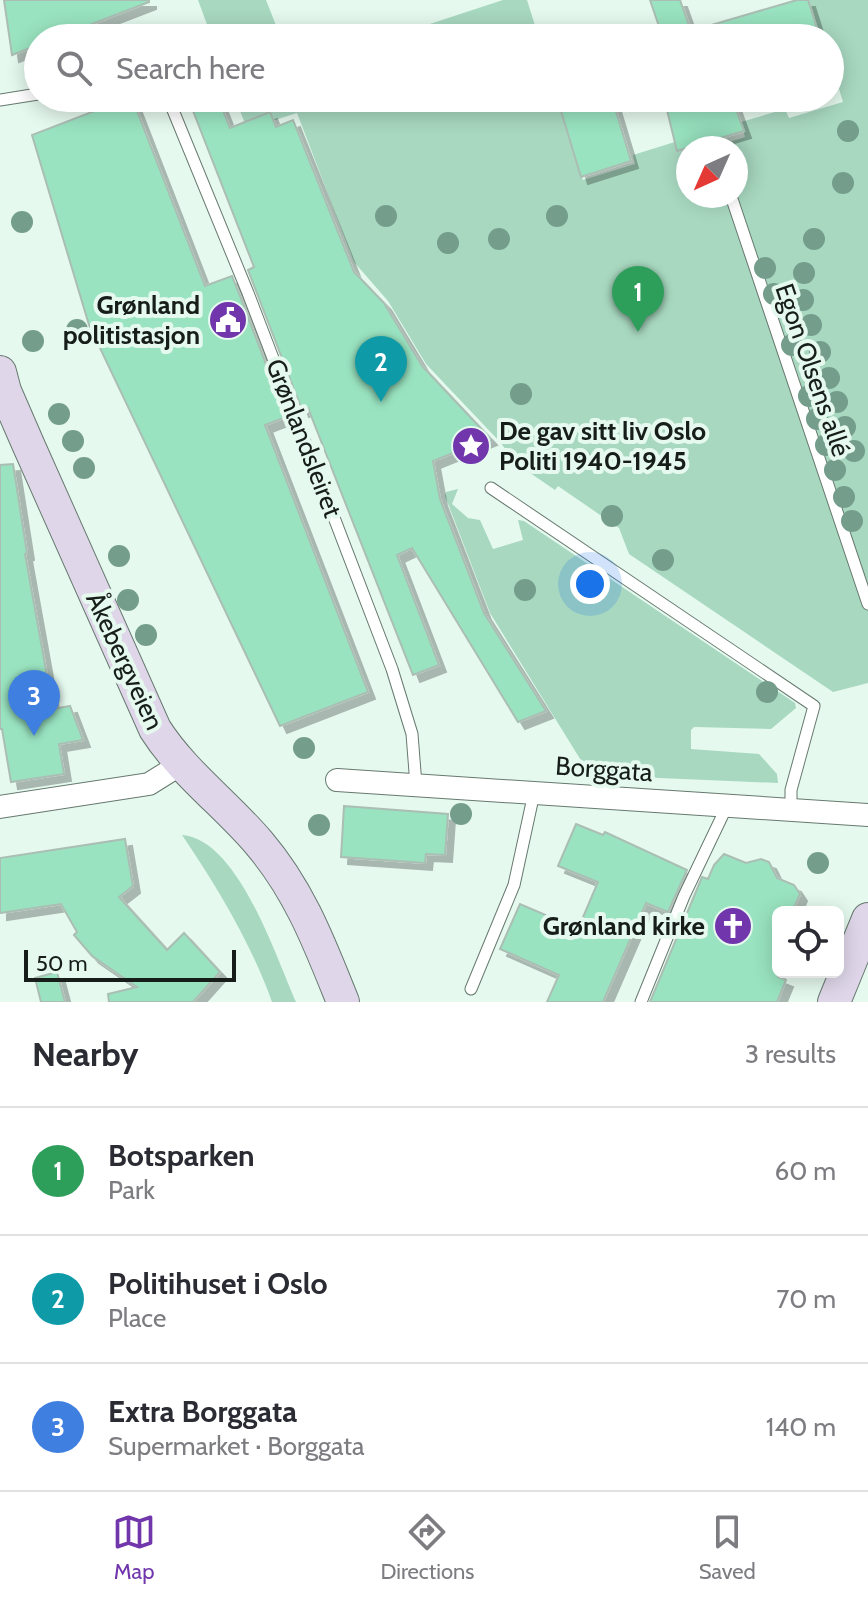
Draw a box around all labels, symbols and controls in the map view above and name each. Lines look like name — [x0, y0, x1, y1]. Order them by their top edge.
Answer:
search box — [24, 24, 844, 112]
icon: search — [52, 46, 96, 90]
text: Search here — [116, 50, 265, 87]
north arrow — [676, 136, 748, 208]
pin: 1 — [612, 266, 664, 332]
street label: Egon Olsens allé — [768, 279, 858, 461]
place label: Grønland politistasjon — [63, 289, 200, 351]
public building icon: Grønland politistasjon — [207, 299, 249, 341]
pin: 2 — [355, 336, 407, 402]
street label: Grønlandsleiret — [259, 354, 349, 522]
place label: De gav sitt liv Oslo Politi 1940-1945 — [499, 415, 706, 477]
place icon: De gav sitt liv Oslo Politi 1940-1945 — [450, 425, 492, 467]
your location — [570, 564, 610, 604]
street label: Åkebergveien — [79, 587, 171, 735]
pin: 3 — [8, 670, 60, 736]
street label: Borggata — [554, 750, 654, 788]
church icon: Grønland kirke — [712, 905, 754, 947]
map controls — [772, 906, 844, 978]
button: locate — [772, 906, 844, 978]
place label: Grønland kirke — [543, 910, 705, 942]
scale bar — [24, 946, 236, 982]
text: 50 m — [36, 950, 88, 977]
text: Nearby — [32, 1033, 139, 1075]
text: 3 results — [745, 1038, 836, 1070]
text: Botsparken — [108, 1137, 255, 1174]
text: 1 — [53, 1155, 63, 1187]
text: 60 m — [774, 1155, 836, 1187]
text: Park — [108, 1174, 155, 1206]
text: Politihuset i Oslo — [108, 1265, 328, 1302]
text: 2 — [51, 1283, 65, 1315]
text: 70 m — [776, 1283, 836, 1315]
text: Place — [108, 1302, 166, 1334]
text: Extra Borggata — [108, 1393, 297, 1430]
text: 3 — [51, 1411, 65, 1443]
text: 140 m — [766, 1411, 836, 1443]
text: Supermarket · Borggata — [108, 1430, 364, 1462]
tab: Map — [112, 1510, 156, 1585]
tab: Directions — [380, 1510, 474, 1585]
tab: Saved — [699, 1510, 756, 1585]

